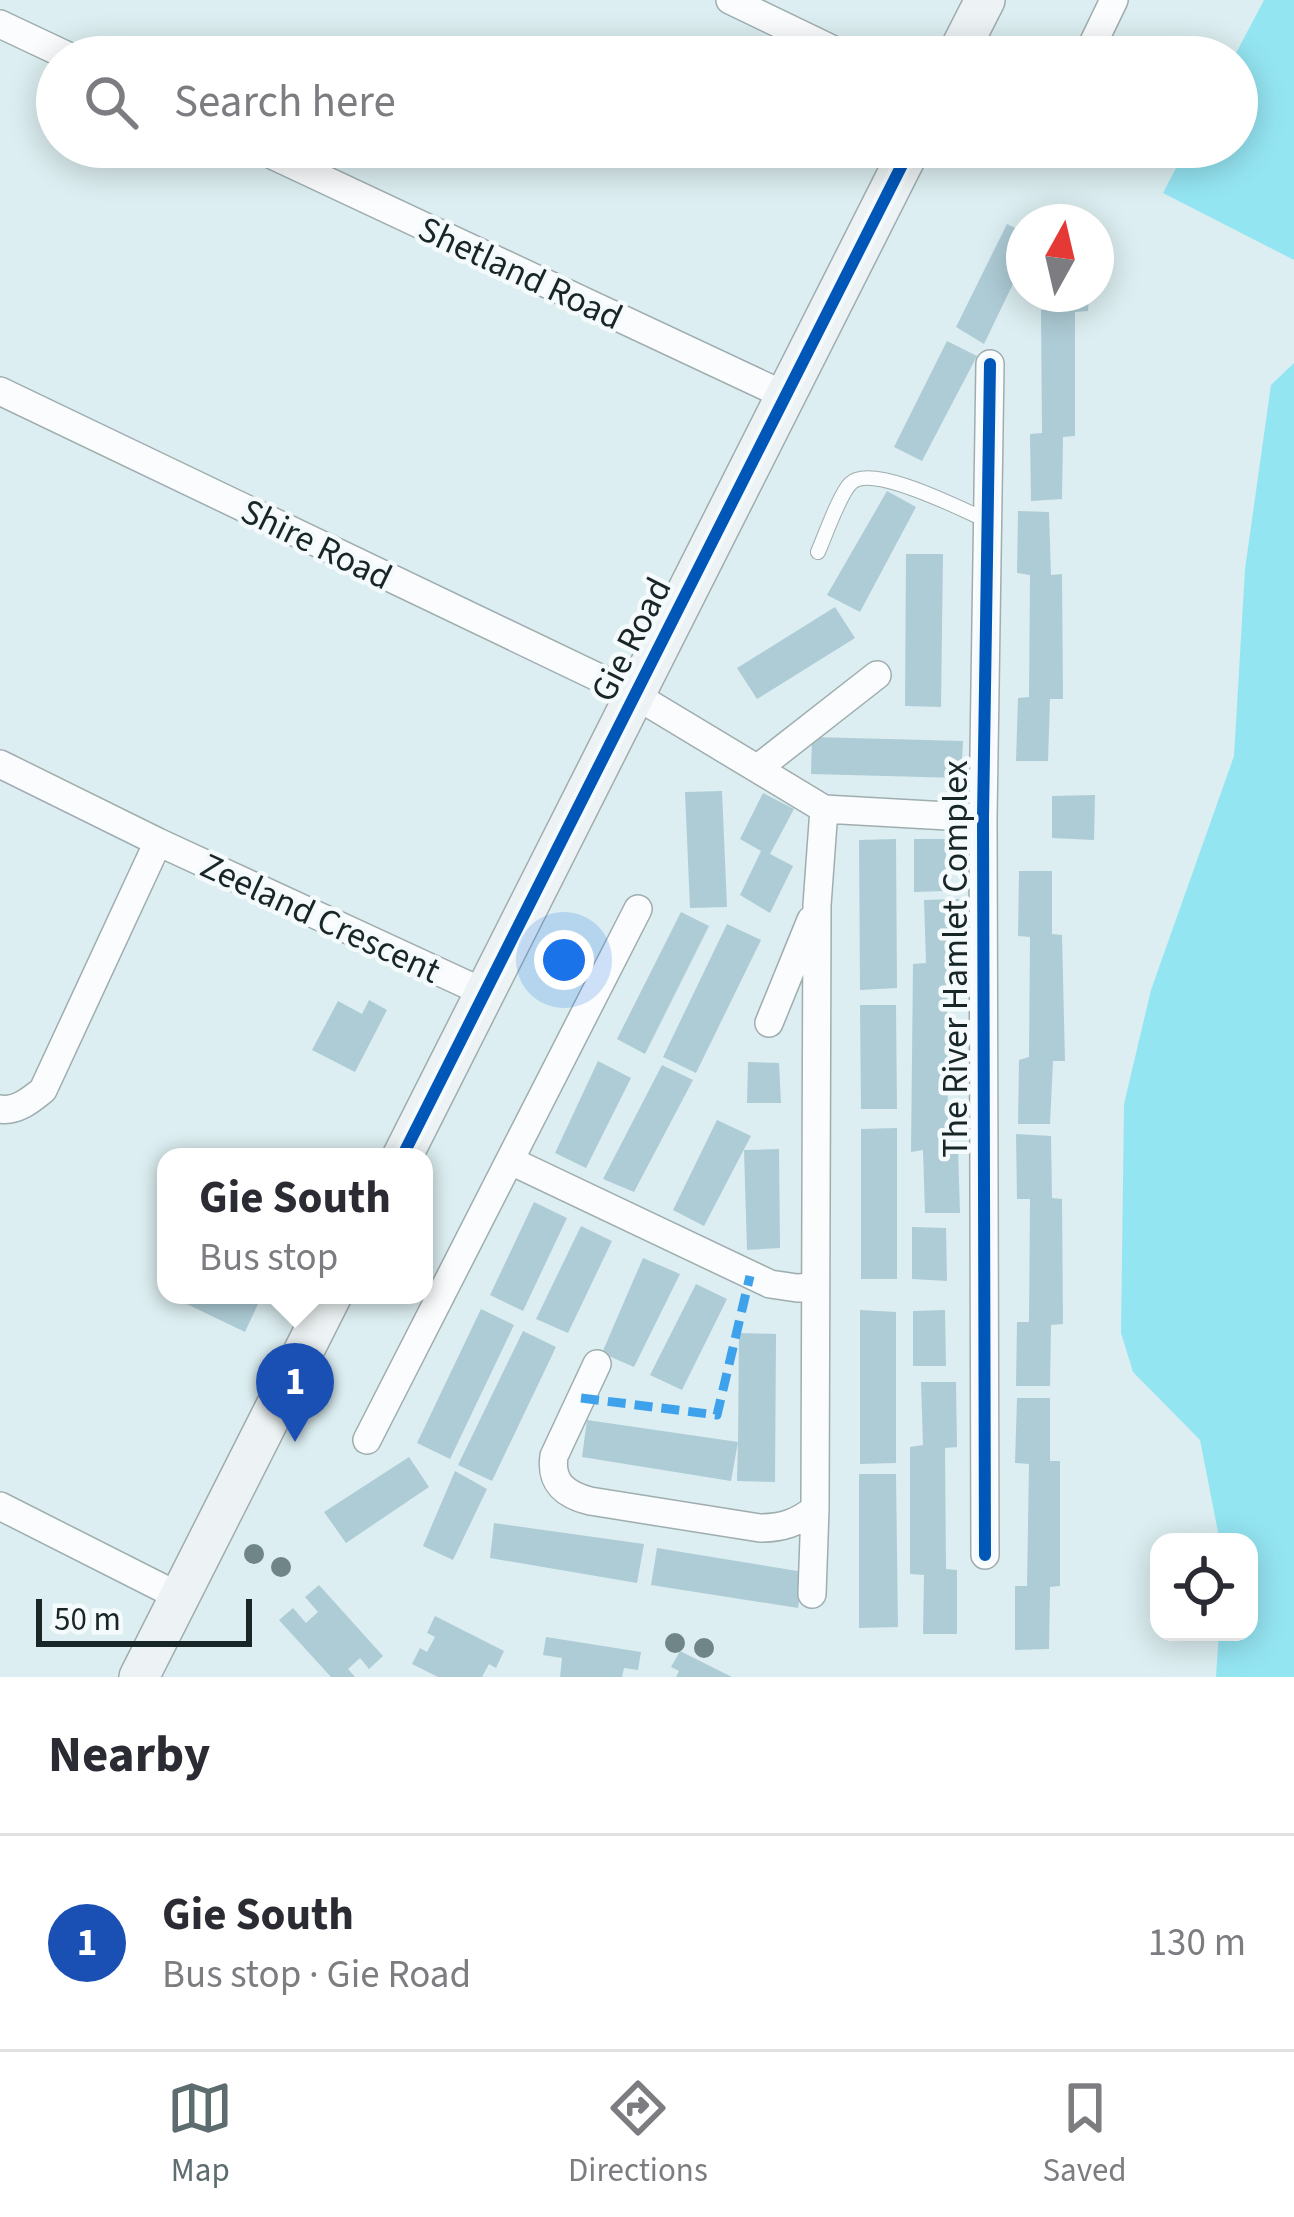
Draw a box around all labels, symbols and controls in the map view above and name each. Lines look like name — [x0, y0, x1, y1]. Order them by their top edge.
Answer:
search box — [36, 36, 1258, 168]
icon: search — [78, 69, 144, 135]
text: Search here — [174, 70, 396, 134]
street label: Shetland Road — [410, 204, 631, 343]
north arrow — [1006, 204, 1114, 312]
street label: Shire Road — [232, 486, 400, 603]
street label: Gie Road — [578, 569, 684, 711]
street label: The River Hamlet Complex — [930, 760, 981, 1158]
street label: Zeeland Crescent — [192, 840, 449, 996]
your location — [534, 930, 594, 990]
popup — [157, 1148, 433, 1304]
text: Gie South — [199, 1166, 391, 1230]
text: Bus stop — [199, 1230, 338, 1286]
pin: 1 — [256, 1343, 334, 1442]
map controls — [1150, 1533, 1258, 1641]
button: locate — [1150, 1533, 1258, 1641]
scale bar — [36, 1593, 252, 1646]
text: 50 m — [54, 1596, 121, 1643]
text: Nearby — [48, 1719, 210, 1791]
text: Gie South — [162, 1883, 354, 1947]
text: 1 — [77, 1915, 97, 1971]
text: 130 m — [1148, 1915, 1246, 1971]
text: Bus stop · Gie Road — [162, 1947, 471, 2003]
tab: Map — [167, 2075, 233, 2194]
tab: Directions — [568, 2075, 708, 2194]
tab: Saved — [1042, 2075, 1127, 2194]

